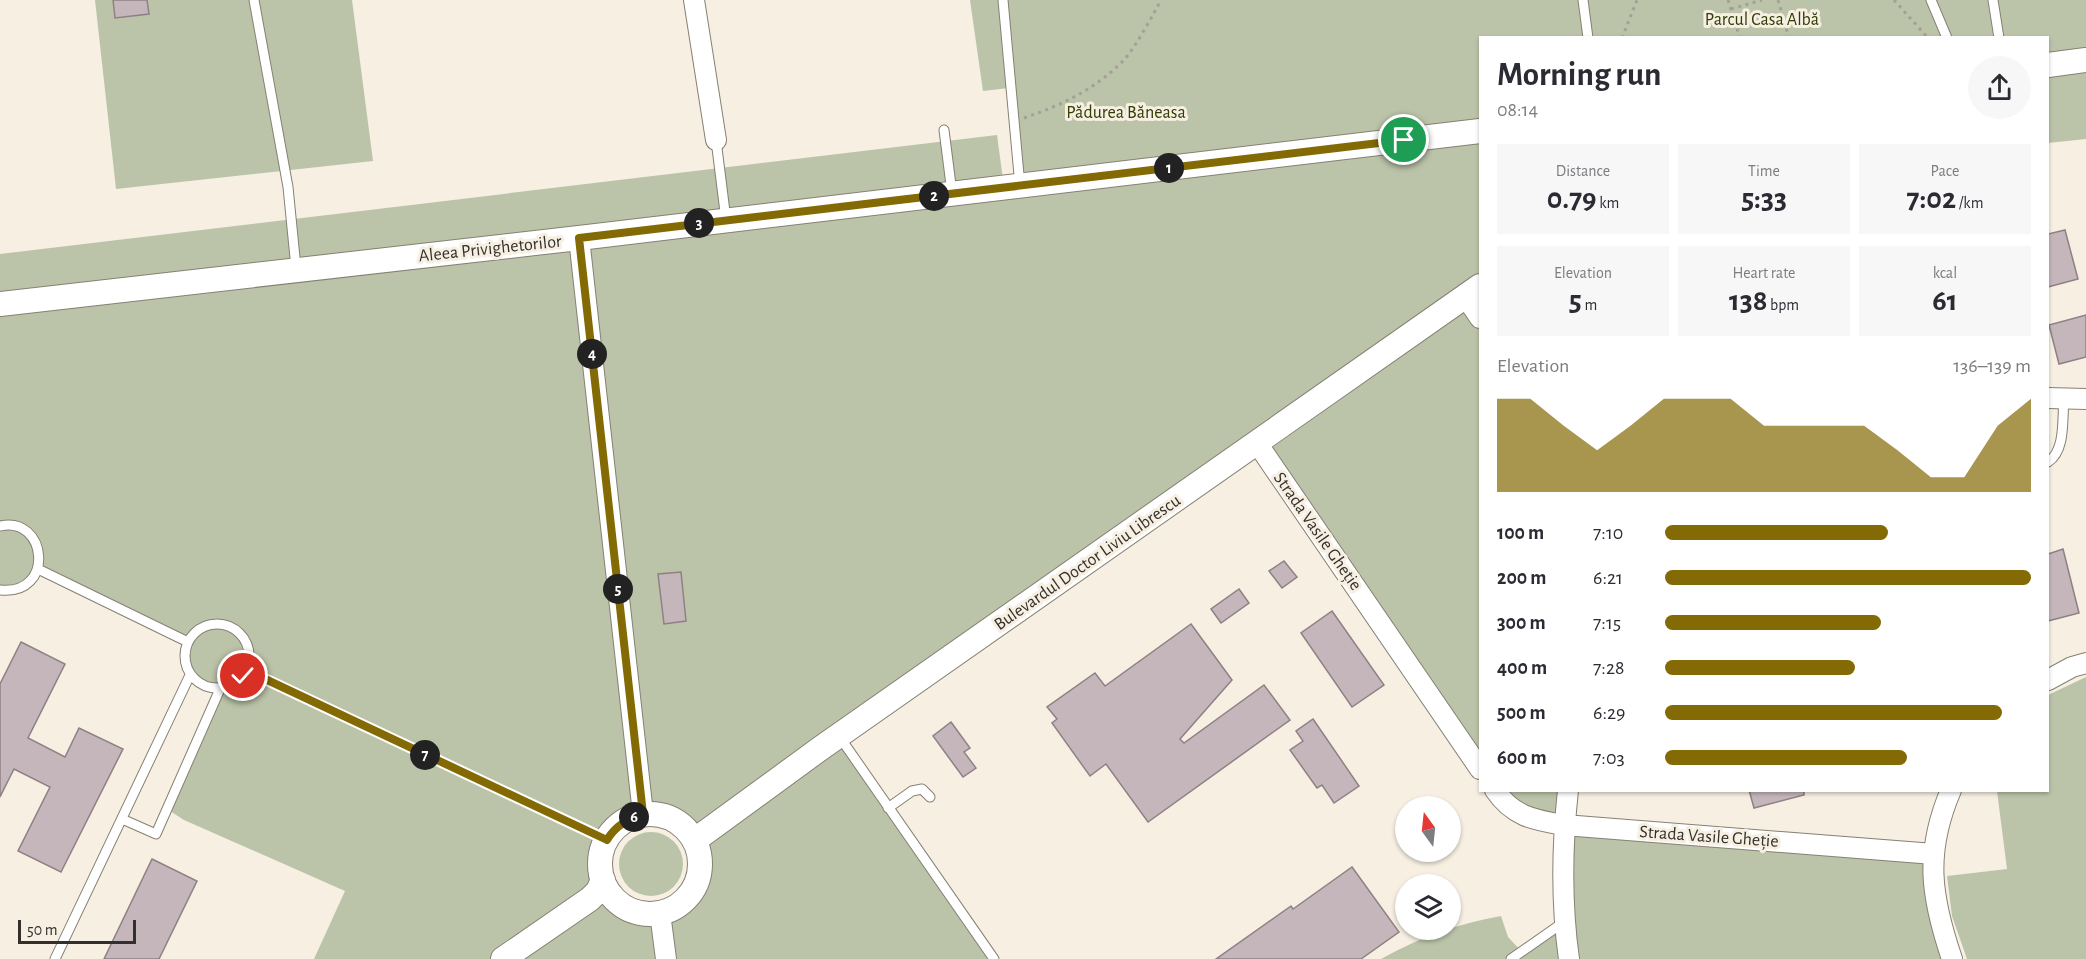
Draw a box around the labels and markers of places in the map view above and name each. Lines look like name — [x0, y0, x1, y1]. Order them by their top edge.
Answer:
pin — [1378, 114, 1429, 165]
pin: 1 — [1154, 153, 1184, 183]
pin: 2 — [919, 181, 949, 211]
pin: 3 — [684, 208, 714, 238]
pin: 4 — [577, 339, 607, 369]
pin: 5 — [603, 574, 633, 604]
pin — [217, 650, 268, 701]
pin: 7 — [410, 740, 440, 770]
pin: 6 — [619, 802, 649, 832]

